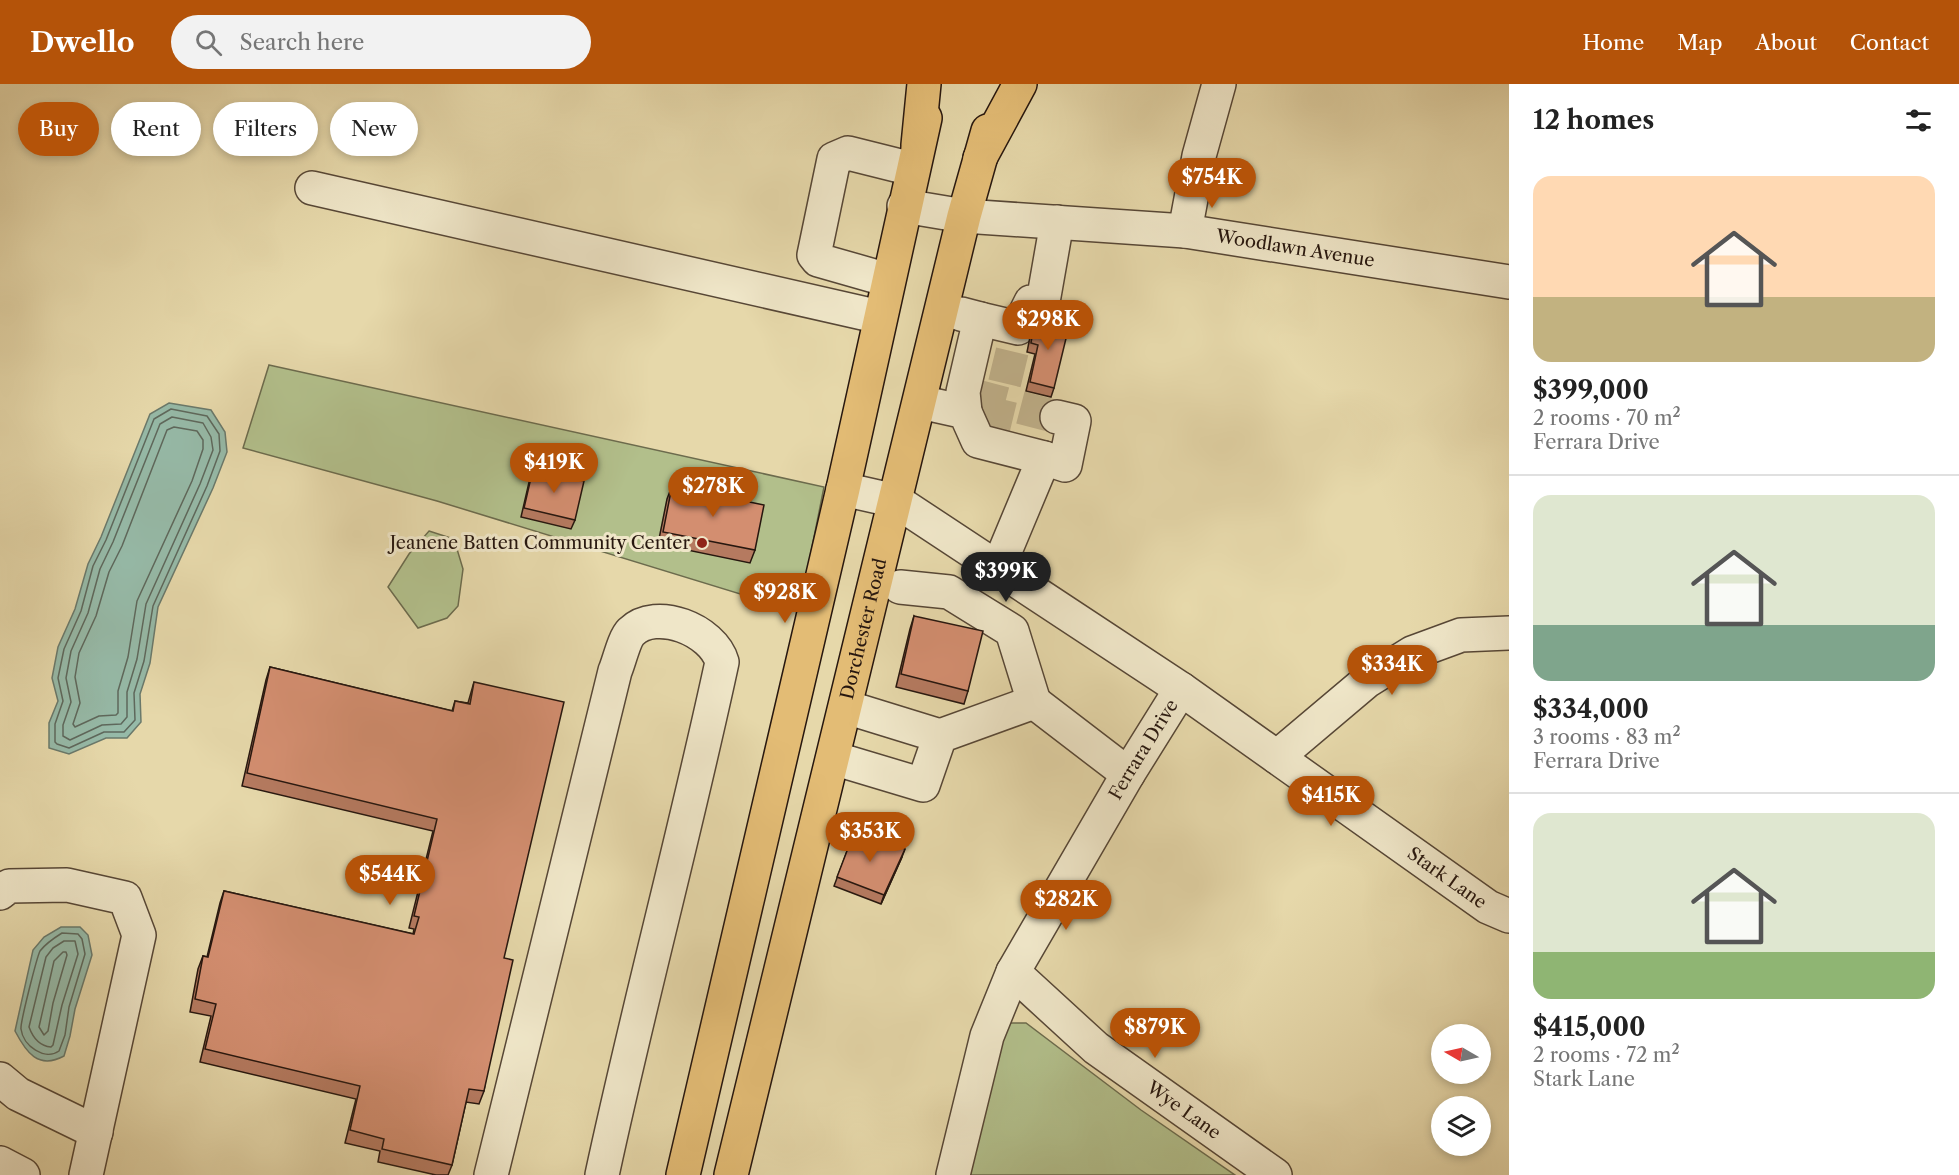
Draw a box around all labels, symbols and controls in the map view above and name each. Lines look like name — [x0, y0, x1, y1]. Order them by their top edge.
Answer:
search box — [171, 15, 591, 69]
text: Dwello — [30, 25, 135, 59]
icon: search — [192, 26, 225, 59]
text: Search here — [240, 29, 364, 56]
text: Home — [1583, 30, 1644, 55]
text: Map — [1677, 30, 1722, 55]
text: About — [1755, 30, 1817, 55]
text: Contact — [1850, 30, 1929, 55]
chip: Buy — [18, 102, 99, 156]
chip: Rent — [111, 102, 201, 156]
chip: Filters — [213, 102, 318, 156]
chip: New — [330, 102, 418, 156]
text: 12 homes — [1533, 104, 1654, 136]
icon: filters — [1902, 104, 1935, 137]
pin: $754K — [1170, 158, 1254, 209]
text: $754K — [1182, 165, 1242, 189]
icon: home — [1680, 215, 1788, 323]
street label: Woodlawn Avenue — [1214, 225, 1376, 272]
pin: $298K — [1006, 300, 1090, 351]
text: $298K — [1016, 307, 1080, 331]
text: $399,000 — [1533, 374, 1649, 406]
text: 2 rooms · 70 m² — [1533, 406, 1681, 430]
text: Ferrara Drive — [1533, 430, 1660, 454]
pin: $419K — [512, 443, 596, 494]
text: $419K — [524, 450, 584, 474]
pin: $278K — [671, 467, 755, 518]
text: $278K — [682, 474, 744, 498]
place label: Jeanene Batten Community Center — [387, 532, 690, 554]
icon: home — [1680, 534, 1788, 642]
marker: Jeanene Batten Community Center — [695, 536, 709, 550]
pin: $399K — [964, 552, 1048, 603]
street label: Dorchester Road — [836, 556, 891, 702]
text: $399K — [975, 559, 1037, 583]
pin: $928K — [743, 573, 827, 624]
text: $928K — [753, 580, 817, 604]
pin: $334K — [1350, 645, 1434, 696]
text: $334K — [1361, 652, 1423, 676]
text: $334,000 — [1533, 693, 1649, 725]
street label: Ferrara Drive — [1104, 695, 1183, 804]
text: 3 rooms · 83 m² — [1533, 725, 1681, 749]
text: Ferrara Drive — [1533, 749, 1660, 773]
pin: $415K — [1289, 776, 1373, 827]
text: $415K — [1301, 783, 1361, 807]
pin: $353K — [828, 812, 912, 863]
text: $353K — [840, 819, 900, 843]
street label: Stark Lane — [1403, 842, 1491, 913]
icon: home — [1680, 852, 1788, 960]
pin: $544K — [348, 855, 432, 906]
text: $544K — [359, 862, 421, 886]
pin: $282K — [1024, 880, 1108, 931]
text: $282K — [1034, 887, 1098, 911]
pin: $879K — [1113, 1008, 1197, 1059]
text: $415,000 — [1533, 1011, 1646, 1043]
text: $879K — [1124, 1015, 1186, 1039]
north arrow — [1431, 1024, 1491, 1084]
map controls — [1431, 1024, 1491, 1156]
text: 2 rooms · 72 m² — [1533, 1043, 1680, 1067]
text: Stark Lane — [1533, 1067, 1635, 1091]
street label: Wye Lane — [1141, 1076, 1225, 1144]
button: layers — [1431, 1096, 1491, 1156]

